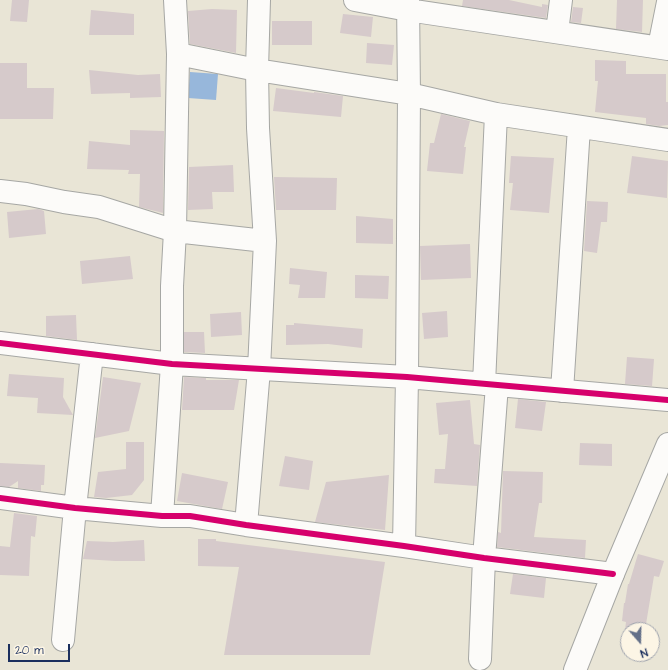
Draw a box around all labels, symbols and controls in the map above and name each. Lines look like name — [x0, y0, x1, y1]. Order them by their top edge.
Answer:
north arrow — [620, 622, 660, 662]
scale bar — [10, 636, 72, 662]
text: 20 m — [15, 642, 44, 659]
text: N — [638, 645, 650, 661]

